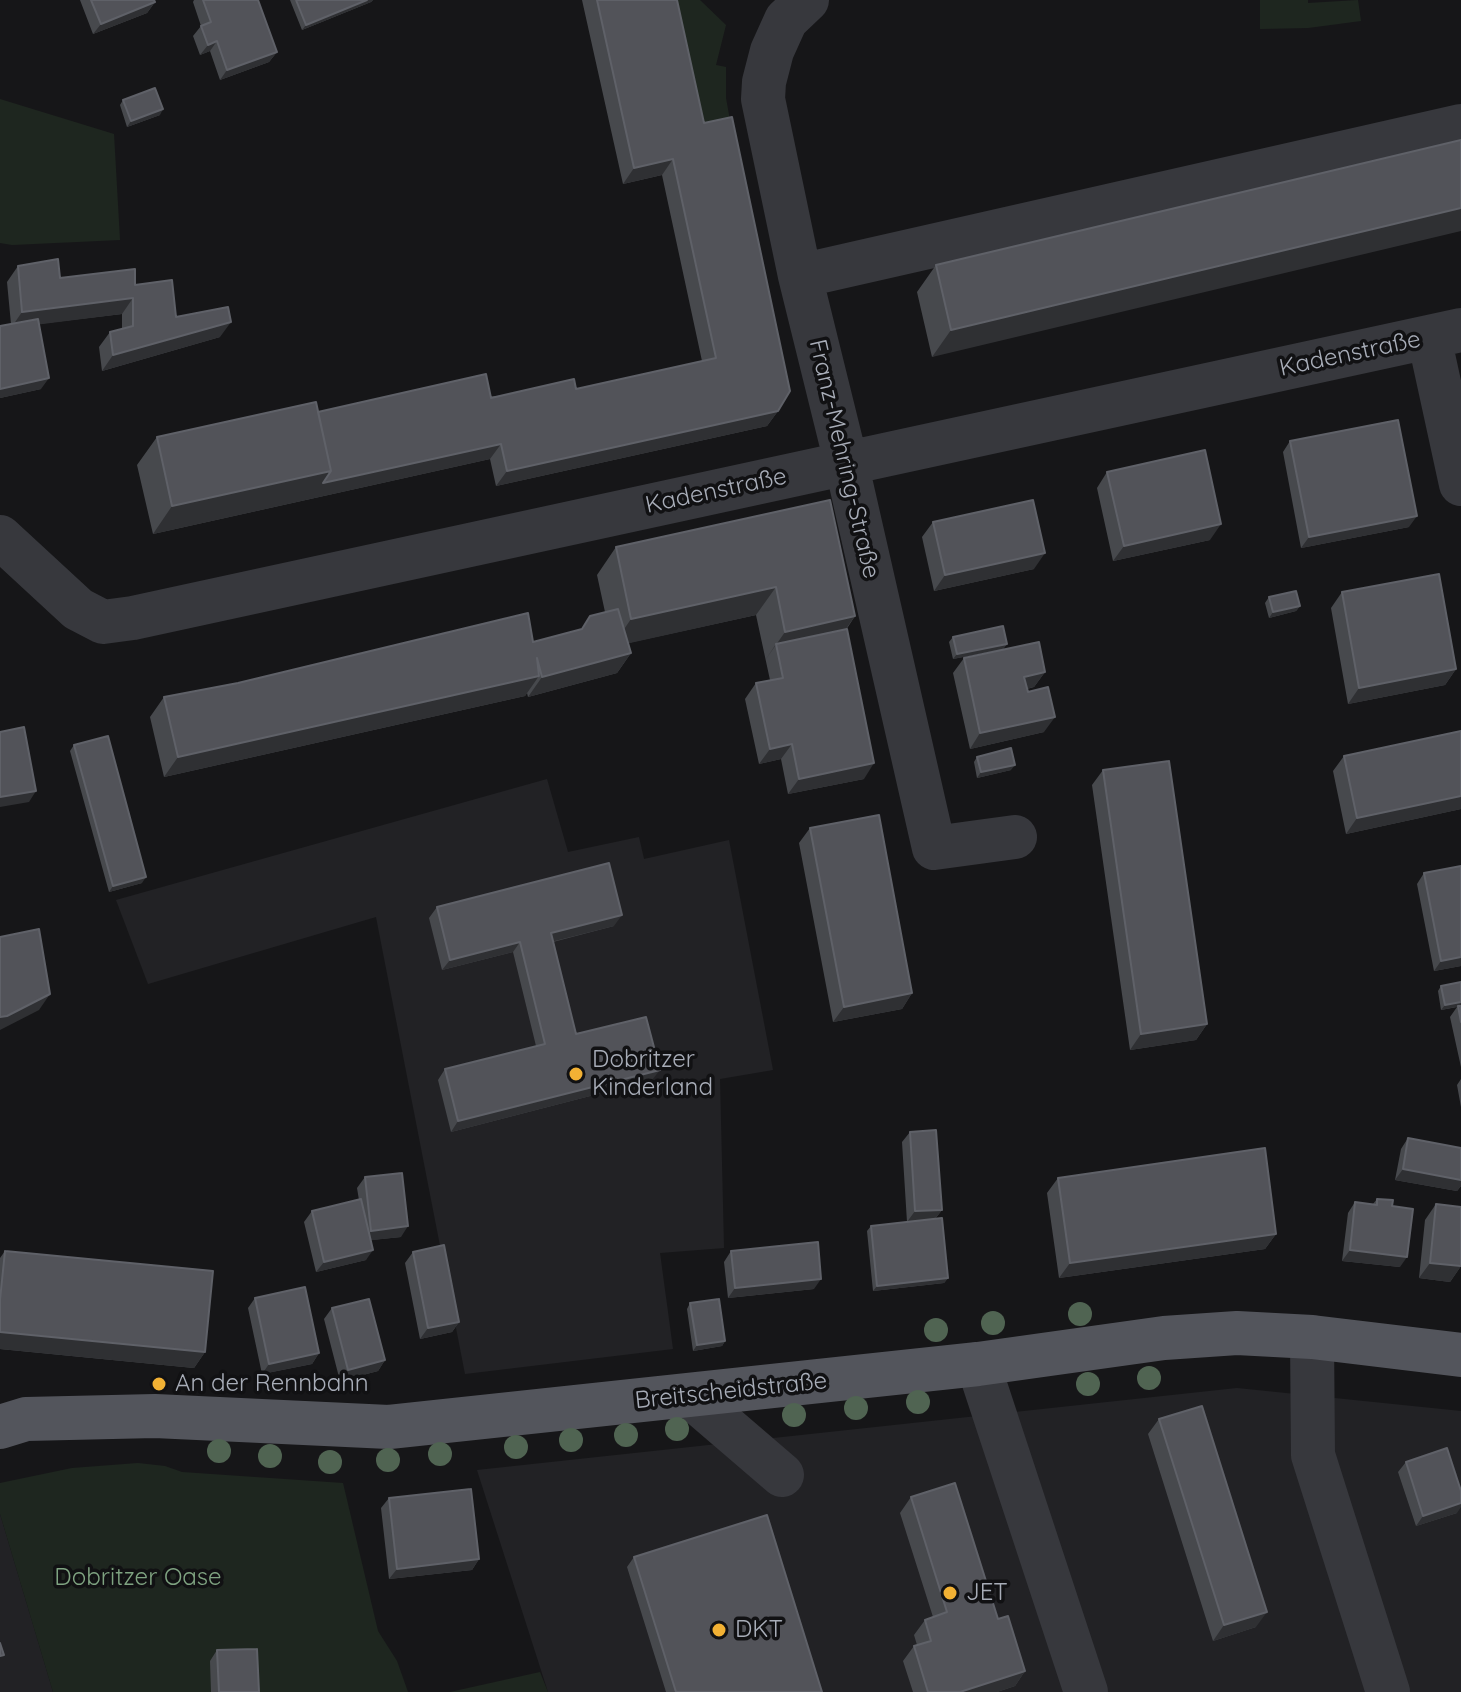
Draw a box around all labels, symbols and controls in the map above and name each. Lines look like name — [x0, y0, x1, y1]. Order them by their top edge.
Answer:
street label: Kadenstraße — [1277, 325, 1423, 383]
street label: Franz-Mehring-Straße — [802, 337, 886, 581]
street label: Kadenstraße — [643, 462, 789, 520]
place label: Dobritzer Kinderland — [592, 1046, 713, 1102]
marker: Dobritzer Kinderland — [567, 1065, 585, 1083]
street label: Breitscheidstraße — [633, 1367, 829, 1415]
place label: An der Rennbahn — [175, 1370, 369, 1398]
marker: An der Rennbahn — [150, 1375, 168, 1393]
park label: Dobritzer Oase — [54, 1564, 222, 1592]
place label: JET — [966, 1579, 1008, 1607]
marker: JET — [941, 1584, 959, 1602]
place label: DKT — [735, 1616, 783, 1644]
marker: DKT — [710, 1621, 728, 1639]

